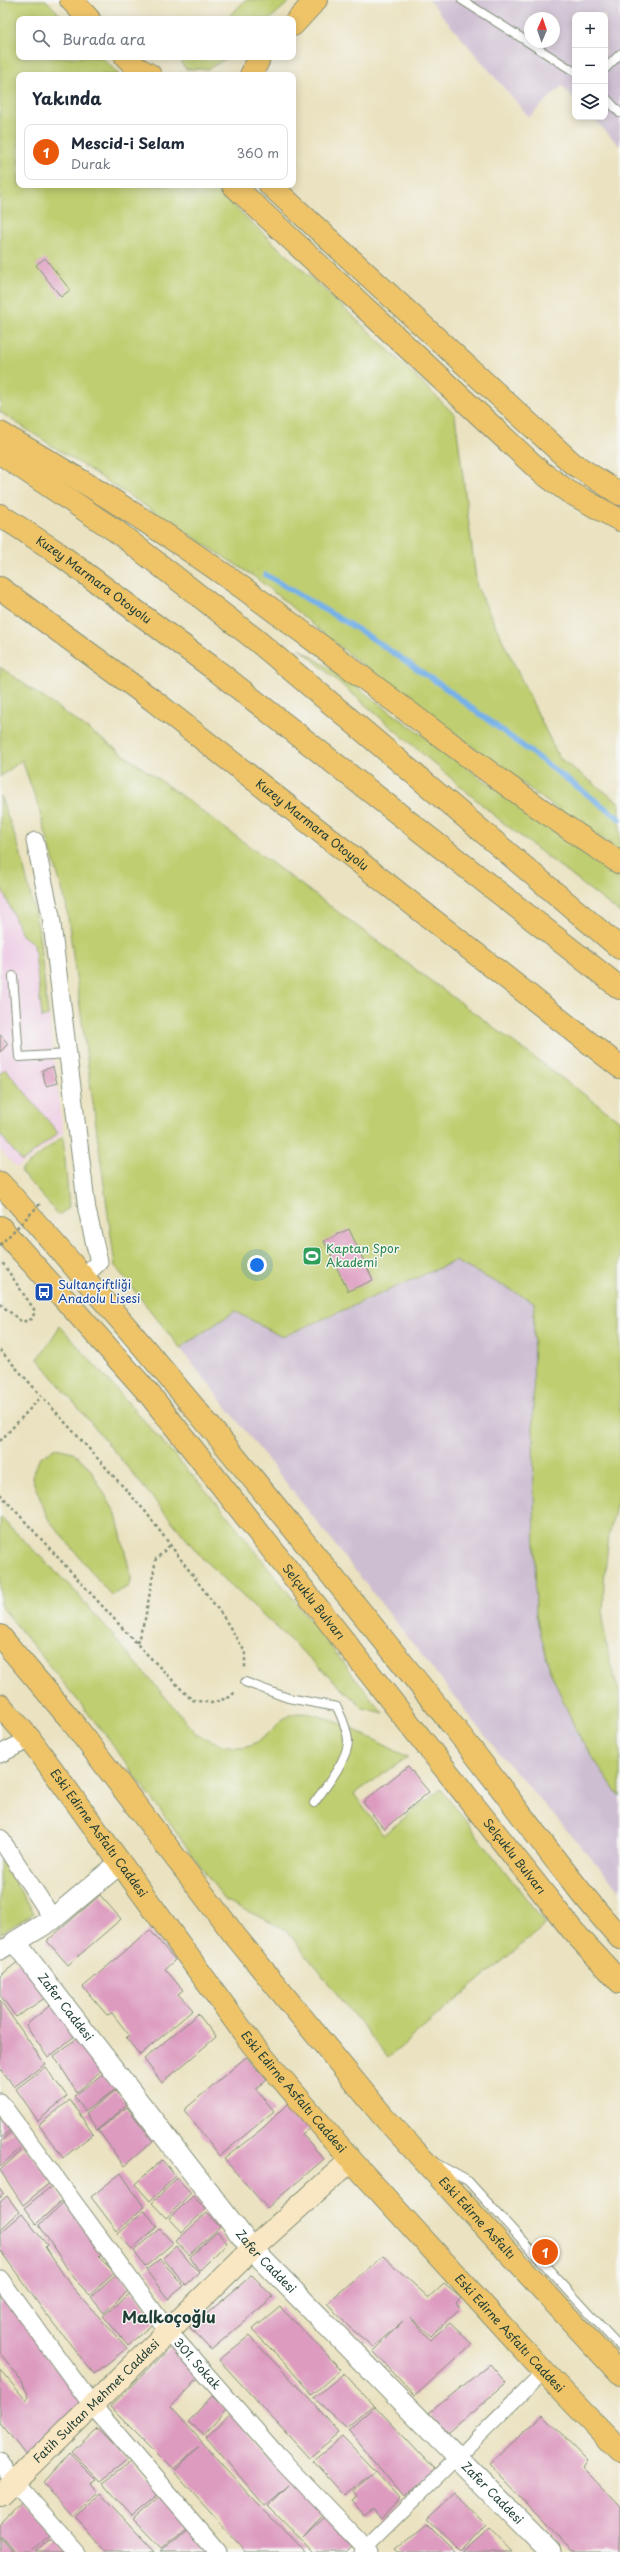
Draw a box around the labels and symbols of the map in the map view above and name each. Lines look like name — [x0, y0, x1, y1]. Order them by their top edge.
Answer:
north arrow — [524, 12, 560, 48]
street label: Kuzey Marmara Otoyolu — [33, 531, 156, 628]
street label: Kuzey Marmara Otoyolu — [252, 774, 373, 874]
place label: Kaptan Spor Akademi — [326, 1239, 400, 1271]
sports icon: Kaptan Spor Akademi — [301, 1245, 323, 1267]
your location — [247, 1255, 267, 1275]
place label: Sultançiftliği Anadolu Lisesi — [58, 1275, 141, 1307]
bus stop icon: Sultançiftliği Anadolu Lisesi — [33, 1281, 55, 1303]
street label: Selçuklu Bulvarı — [279, 1560, 350, 1643]
street label: Eski Edirne Asfaltı Caddesi — [47, 1765, 152, 1901]
street label: Selçuklu Bulvarı — [479, 1814, 551, 1898]
street label: Zafer Caddesi — [34, 1969, 98, 2045]
street label: Eski Edirne Asfaltı Caddesi — [237, 2027, 351, 2157]
street label: Eski Edirne Asfaltı — [435, 2172, 520, 2263]
street label: Zafer Caddesi — [232, 2225, 301, 2297]
pin: 1 — [532, 2237, 558, 2267]
street label: Eski Edirne Asfaltı Caddesi — [451, 2270, 569, 2396]
district label: Malkoçoğlu — [122, 2304, 216, 2328]
street label: Fatih Sultan Mehmet Caddesi — [28, 2334, 163, 2467]
street label: 301. Sokak — [170, 2334, 226, 2393]
street label: Zafer Caddesi — [458, 2457, 528, 2528]

